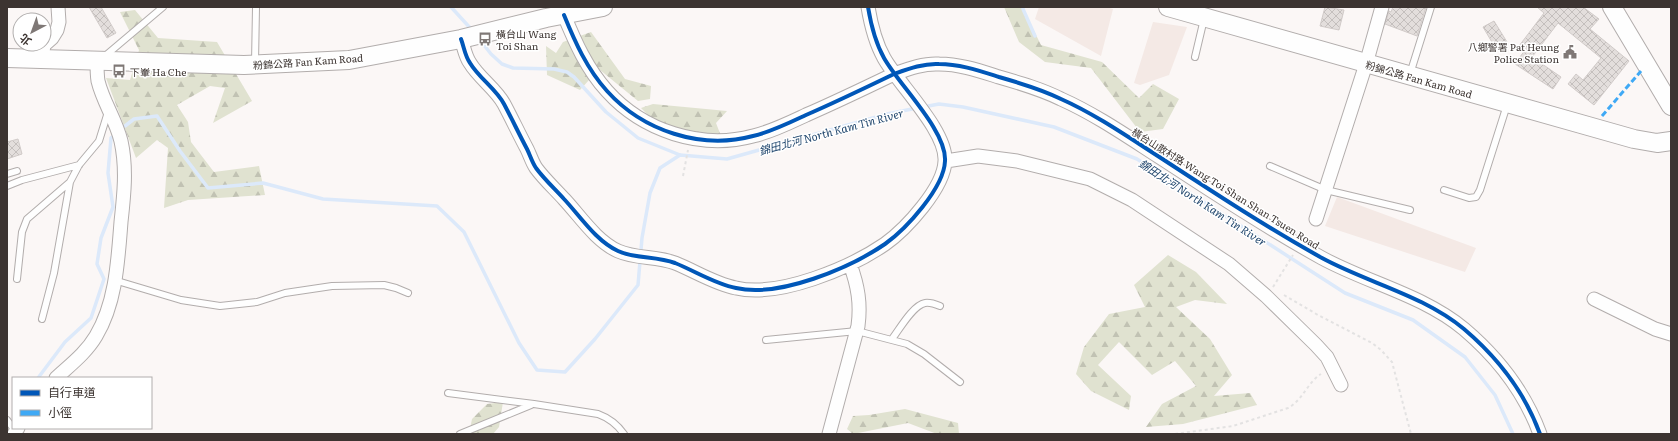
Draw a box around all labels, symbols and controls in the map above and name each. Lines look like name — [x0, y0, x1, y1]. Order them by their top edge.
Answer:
north arrow — [12, 12, 52, 52]
place label: 橫台山 Wang Toi Shan — [496, 26, 557, 53]
text: 北 — [15, 31, 34, 50]
bus stop icon: 橫台山 Wang Toi Shan — [477, 31, 493, 47]
place label: 八鄉警署 Pat Heung Police Station — [1468, 39, 1559, 66]
public building icon: 八鄉警署 Pat Heung Police Station — [1562, 44, 1578, 60]
street label: 粉錦公路 Fan Kam Road — [252, 50, 364, 72]
street label: 粉錦公路 Fan Kam Road — [1364, 57, 1474, 101]
bus stop icon: 下輋 Ha Che — [111, 63, 127, 79]
place label: 下輋 Ha Che — [130, 64, 186, 79]
water label: 錦田北河 North Kam Tin River — [757, 104, 905, 158]
street label: 橫台山散村路 Wang Toi Shan Shan Tsuen Road — [1129, 124, 1323, 252]
water label: 錦田北河 North Kam Tin River — [1136, 155, 1270, 249]
legend — [12, 377, 152, 429]
text: 自行車道 — [48, 383, 96, 401]
text: 小徑 — [48, 403, 72, 421]

